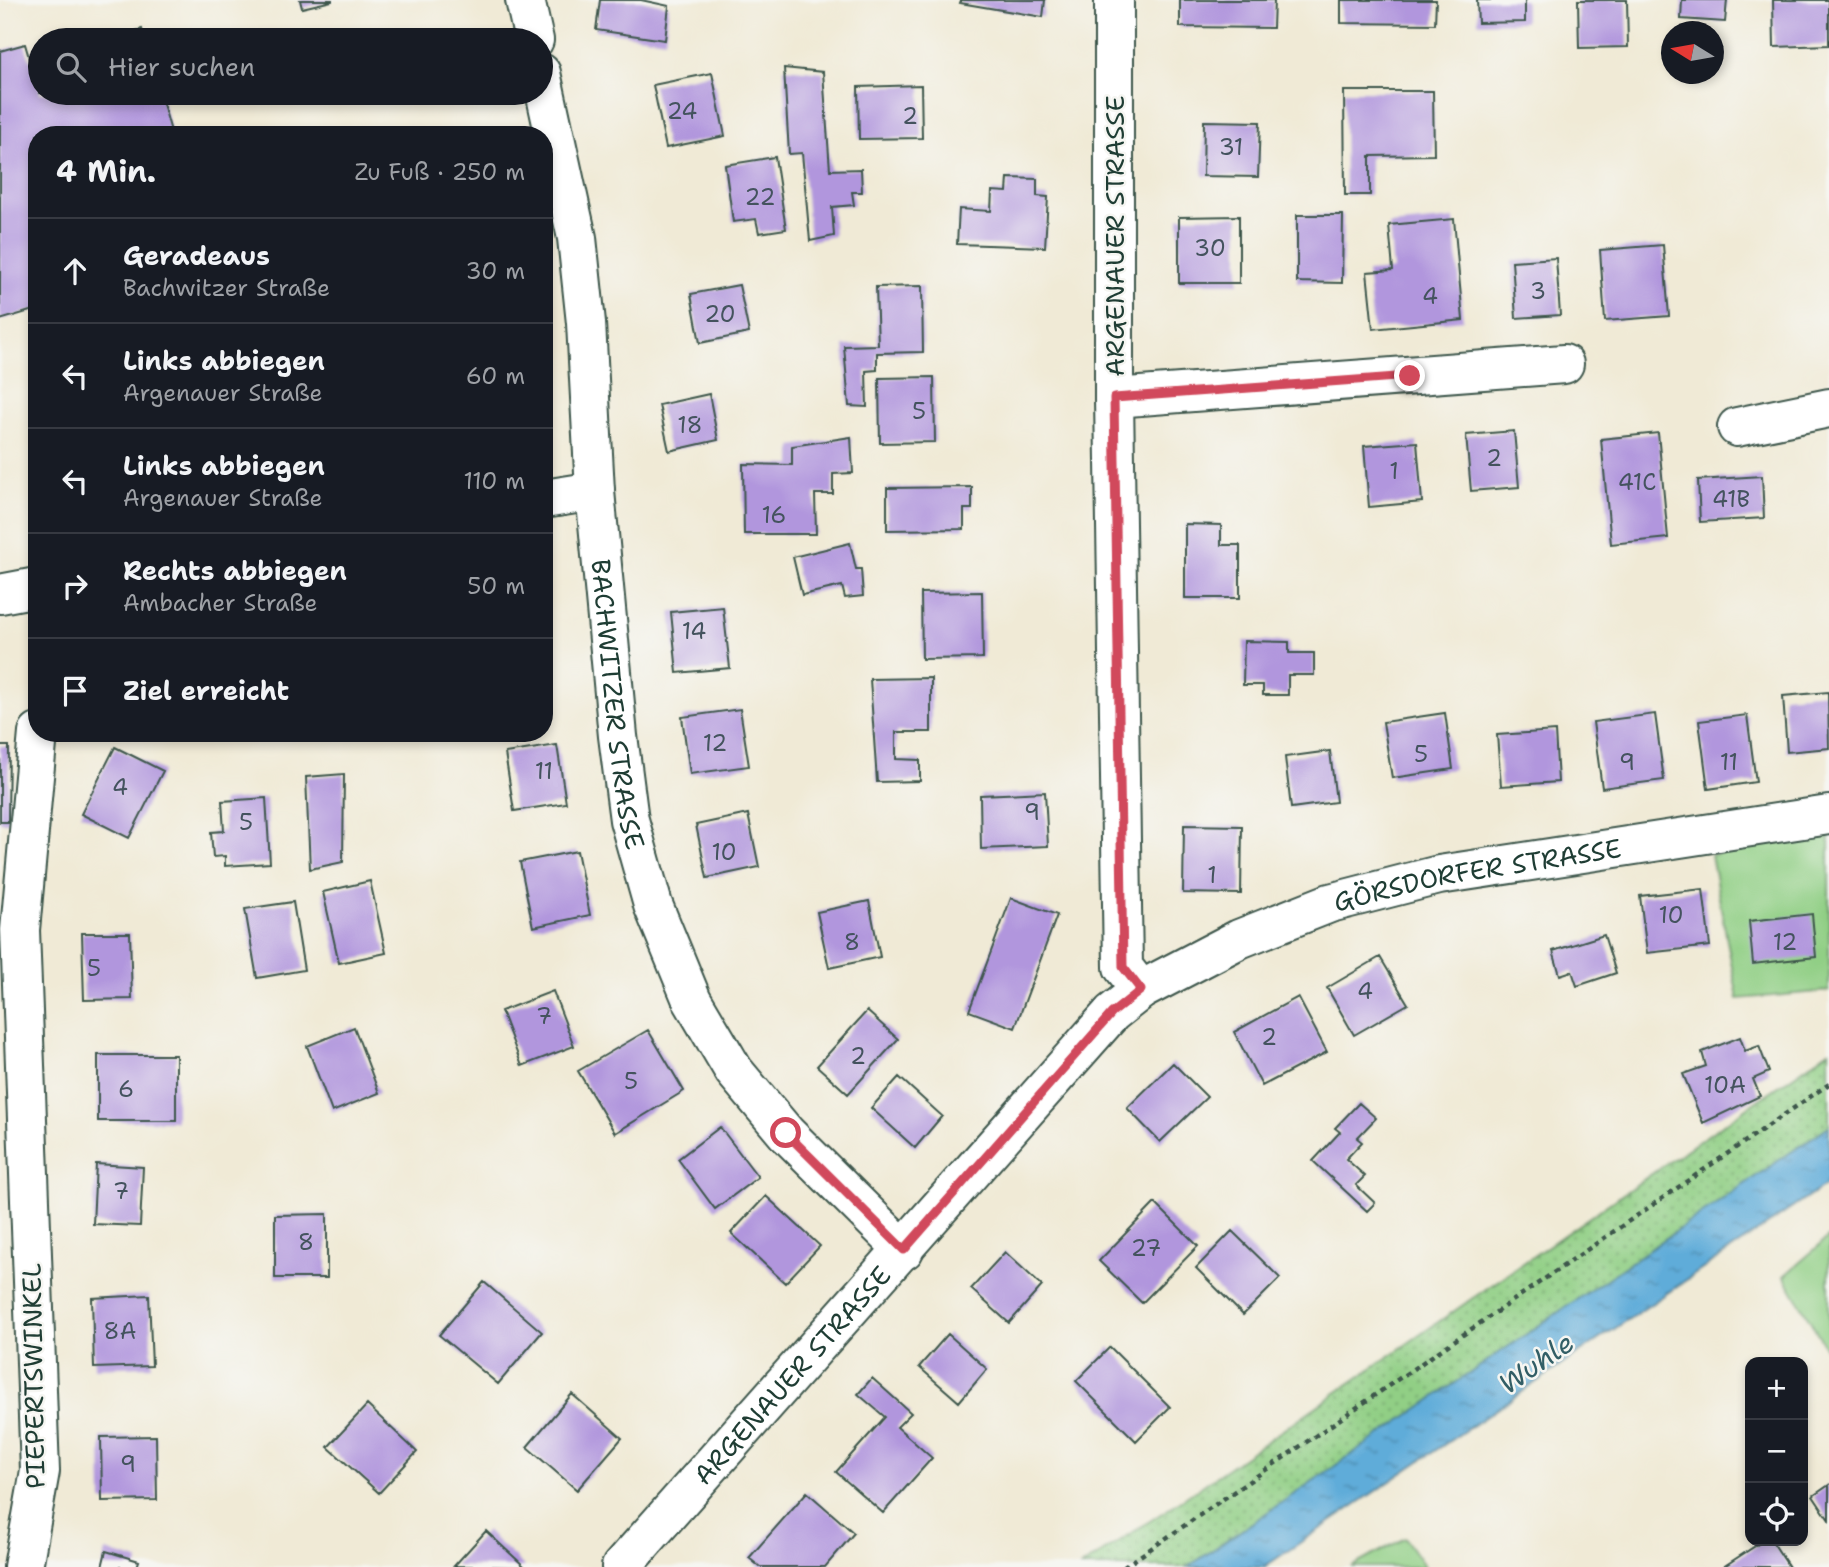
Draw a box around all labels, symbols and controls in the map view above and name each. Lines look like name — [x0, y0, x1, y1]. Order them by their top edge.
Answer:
north arrow — [1661, 21, 1724, 84]
search box — [28, 28, 553, 105]
icon: search — [52, 48, 90, 86]
text: Hier suchen — [108, 49, 255, 84]
street label: ARGENAUER STRASSE — [1097, 95, 1132, 377]
house number: 24 — [667, 96, 697, 126]
house number: 2 — [902, 101, 918, 131]
house number: 31 — [1219, 132, 1243, 162]
text: 4 Min. — [56, 151, 156, 192]
text: Zu Fuß · 250 m — [354, 157, 525, 187]
house number: 22 — [744, 182, 776, 212]
house number: 30 — [1194, 233, 1226, 263]
text: Geradeaus — [123, 238, 270, 273]
icon: ahead — [56, 252, 94, 290]
text: 30 m — [466, 256, 525, 286]
text: Bachwitzer Straße — [123, 273, 330, 303]
house number: 3 — [1530, 276, 1546, 306]
house number: 4 — [1422, 281, 1438, 311]
house number: 20 — [704, 299, 736, 329]
text: Links abbiegen — [123, 343, 325, 378]
icon: left — [56, 357, 94, 395]
route end — [1394, 360, 1425, 391]
text: 60 m — [466, 361, 525, 391]
text: Argenauer Straße — [123, 378, 323, 408]
house number: 5 — [912, 396, 926, 426]
house number: 18 — [677, 410, 703, 440]
house number: 2 — [1486, 443, 1502, 473]
text: Links abbiegen — [123, 448, 325, 483]
house number: 1 — [1389, 456, 1399, 486]
icon: left — [56, 462, 94, 500]
text: 110 m — [463, 466, 525, 496]
house number: 41C — [1618, 467, 1656, 497]
text: Argenauer Straße — [123, 483, 323, 513]
house number: 41B — [1712, 484, 1750, 514]
house number: 16 — [762, 500, 786, 530]
text: Rechts abbiegen — [123, 553, 347, 588]
street label: BACHWITZER STRASSE — [584, 557, 654, 853]
icon: right — [56, 567, 94, 605]
text: 50 m — [467, 571, 525, 601]
text: Ambacher Straße — [123, 588, 318, 618]
house number: 14 — [682, 616, 706, 646]
icon: arrive — [56, 672, 94, 710]
text: Ziel erreicht — [123, 673, 289, 708]
house number: 12 — [703, 728, 727, 758]
house number: 5 — [1414, 739, 1428, 769]
house number: 9 — [1619, 747, 1635, 777]
house number: 11 — [1720, 747, 1738, 777]
house number: 11 — [535, 756, 553, 786]
house number: 4 — [112, 772, 128, 802]
house number: 9 — [1024, 797, 1040, 827]
house number: 5 — [239, 807, 253, 837]
street label: GÖRSDORFER STRASSE — [1330, 830, 1624, 919]
house number: 10 — [711, 837, 737, 867]
house number: 1 — [1207, 860, 1217, 890]
house number: 10 — [1658, 900, 1684, 930]
house number: 8 — [844, 927, 860, 957]
house number: 12 — [1773, 927, 1797, 957]
house number: 5 — [87, 953, 101, 983]
house number: 4 — [1357, 976, 1373, 1006]
house number: 7 — [536, 1001, 552, 1031]
house number: 2 — [1261, 1022, 1277, 1052]
house number: 2 — [850, 1041, 866, 1071]
house number: 5 — [624, 1066, 638, 1096]
house number: 10A — [1704, 1070, 1746, 1100]
house number: 6 — [118, 1074, 134, 1104]
route start — [770, 1117, 801, 1148]
house number: 7 — [113, 1176, 129, 1206]
house number: 8 — [298, 1227, 314, 1257]
house number: 27 — [1131, 1233, 1161, 1263]
street label: ARGENAUER STRASSE — [685, 1258, 898, 1492]
street label: PIEPERTSWINKEL — [14, 1263, 52, 1489]
house number: 8A — [104, 1316, 136, 1346]
water label: Wuhle — [1491, 1323, 1581, 1403]
map controls — [1745, 1357, 1808, 1546]
button: + — [1745, 1357, 1808, 1420]
button: − — [1745, 1420, 1808, 1483]
house number: 9 — [120, 1449, 136, 1479]
button: locate — [1745, 1483, 1808, 1546]

